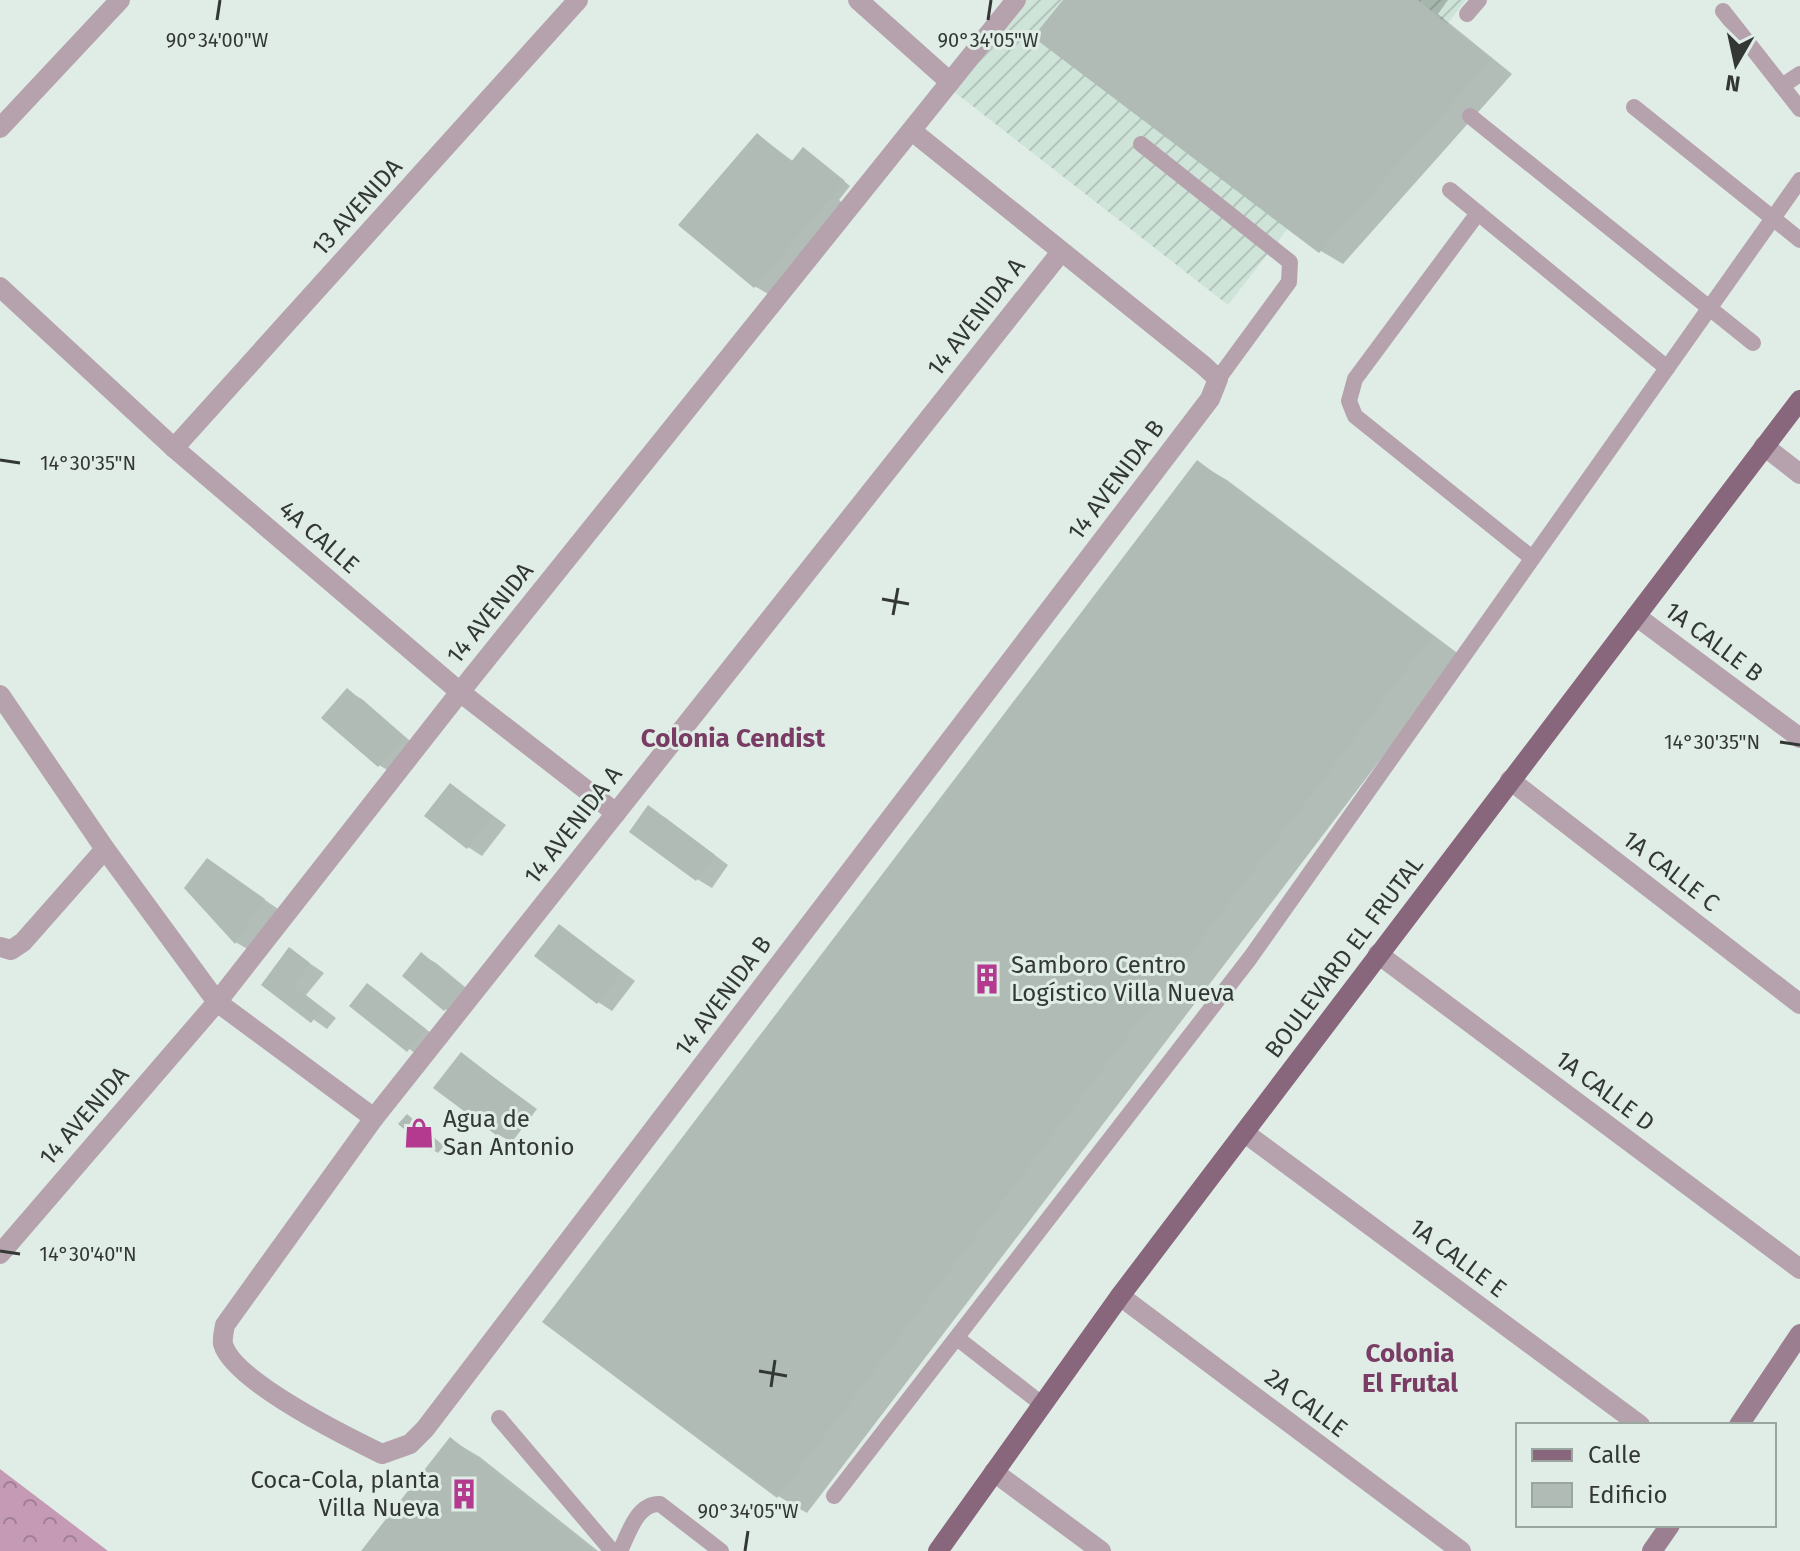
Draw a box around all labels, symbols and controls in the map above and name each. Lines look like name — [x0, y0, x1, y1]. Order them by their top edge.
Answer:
north arrow — [1696, 24, 1776, 104]
text: 90°34'00"W — [166, 28, 269, 52]
text: 90°34'05"W — [938, 28, 1039, 52]
text: N — [1724, 69, 1742, 98]
street label: 13 AVENIDA — [306, 153, 408, 261]
street label: 14 AVENIDA A — [921, 252, 1031, 381]
street label: 14 AVENIDA B — [1062, 415, 1170, 545]
text: 14°30'35"N — [40, 451, 136, 475]
street label: 4A CALLE — [273, 495, 365, 579]
street label: 14 AVENIDA — [441, 557, 539, 669]
street label: 1A CALLE B — [1659, 596, 1769, 688]
district label: Colonia Cendist — [641, 723, 826, 754]
text: 14°30'35"N — [1664, 730, 1760, 754]
street label: 14 AVENIDA A — [518, 760, 628, 889]
street label: 1A CALLE C — [1617, 825, 1725, 917]
street label: BOULEVARD EL FRUTAL — [1259, 851, 1429, 1063]
street label: 14 AVENIDA B — [669, 931, 777, 1061]
place label: Samboro Centro Logístico Villa Nueva — [1011, 951, 1235, 1007]
building icon: Samboro Centro Logístico Villa Nueva — [970, 962, 1004, 996]
street label: 1A CALLE D — [1550, 1045, 1660, 1137]
street label: 14 AVENIDA — [34, 1061, 135, 1171]
place label: Agua de San Antonio — [443, 1105, 575, 1161]
shop icon: Agua de San Antonio — [402, 1116, 436, 1150]
street label: 1A CALLE E — [1404, 1213, 1512, 1303]
text: 14°30'40"N — [39, 1242, 137, 1266]
district label: Colonia El Frutal — [1362, 1338, 1458, 1399]
street label: 2A CALLE — [1259, 1363, 1353, 1443]
legend — [1516, 1423, 1776, 1527]
text: Calle — [1588, 1441, 1641, 1469]
place label: Coca-Cola, planta Villa Nueva — [250, 1466, 440, 1522]
building icon: Coca-Cola, planta Villa Nueva — [447, 1477, 481, 1511]
text: Edificio — [1588, 1481, 1668, 1509]
text: 90°34'05"W — [698, 1499, 799, 1523]

